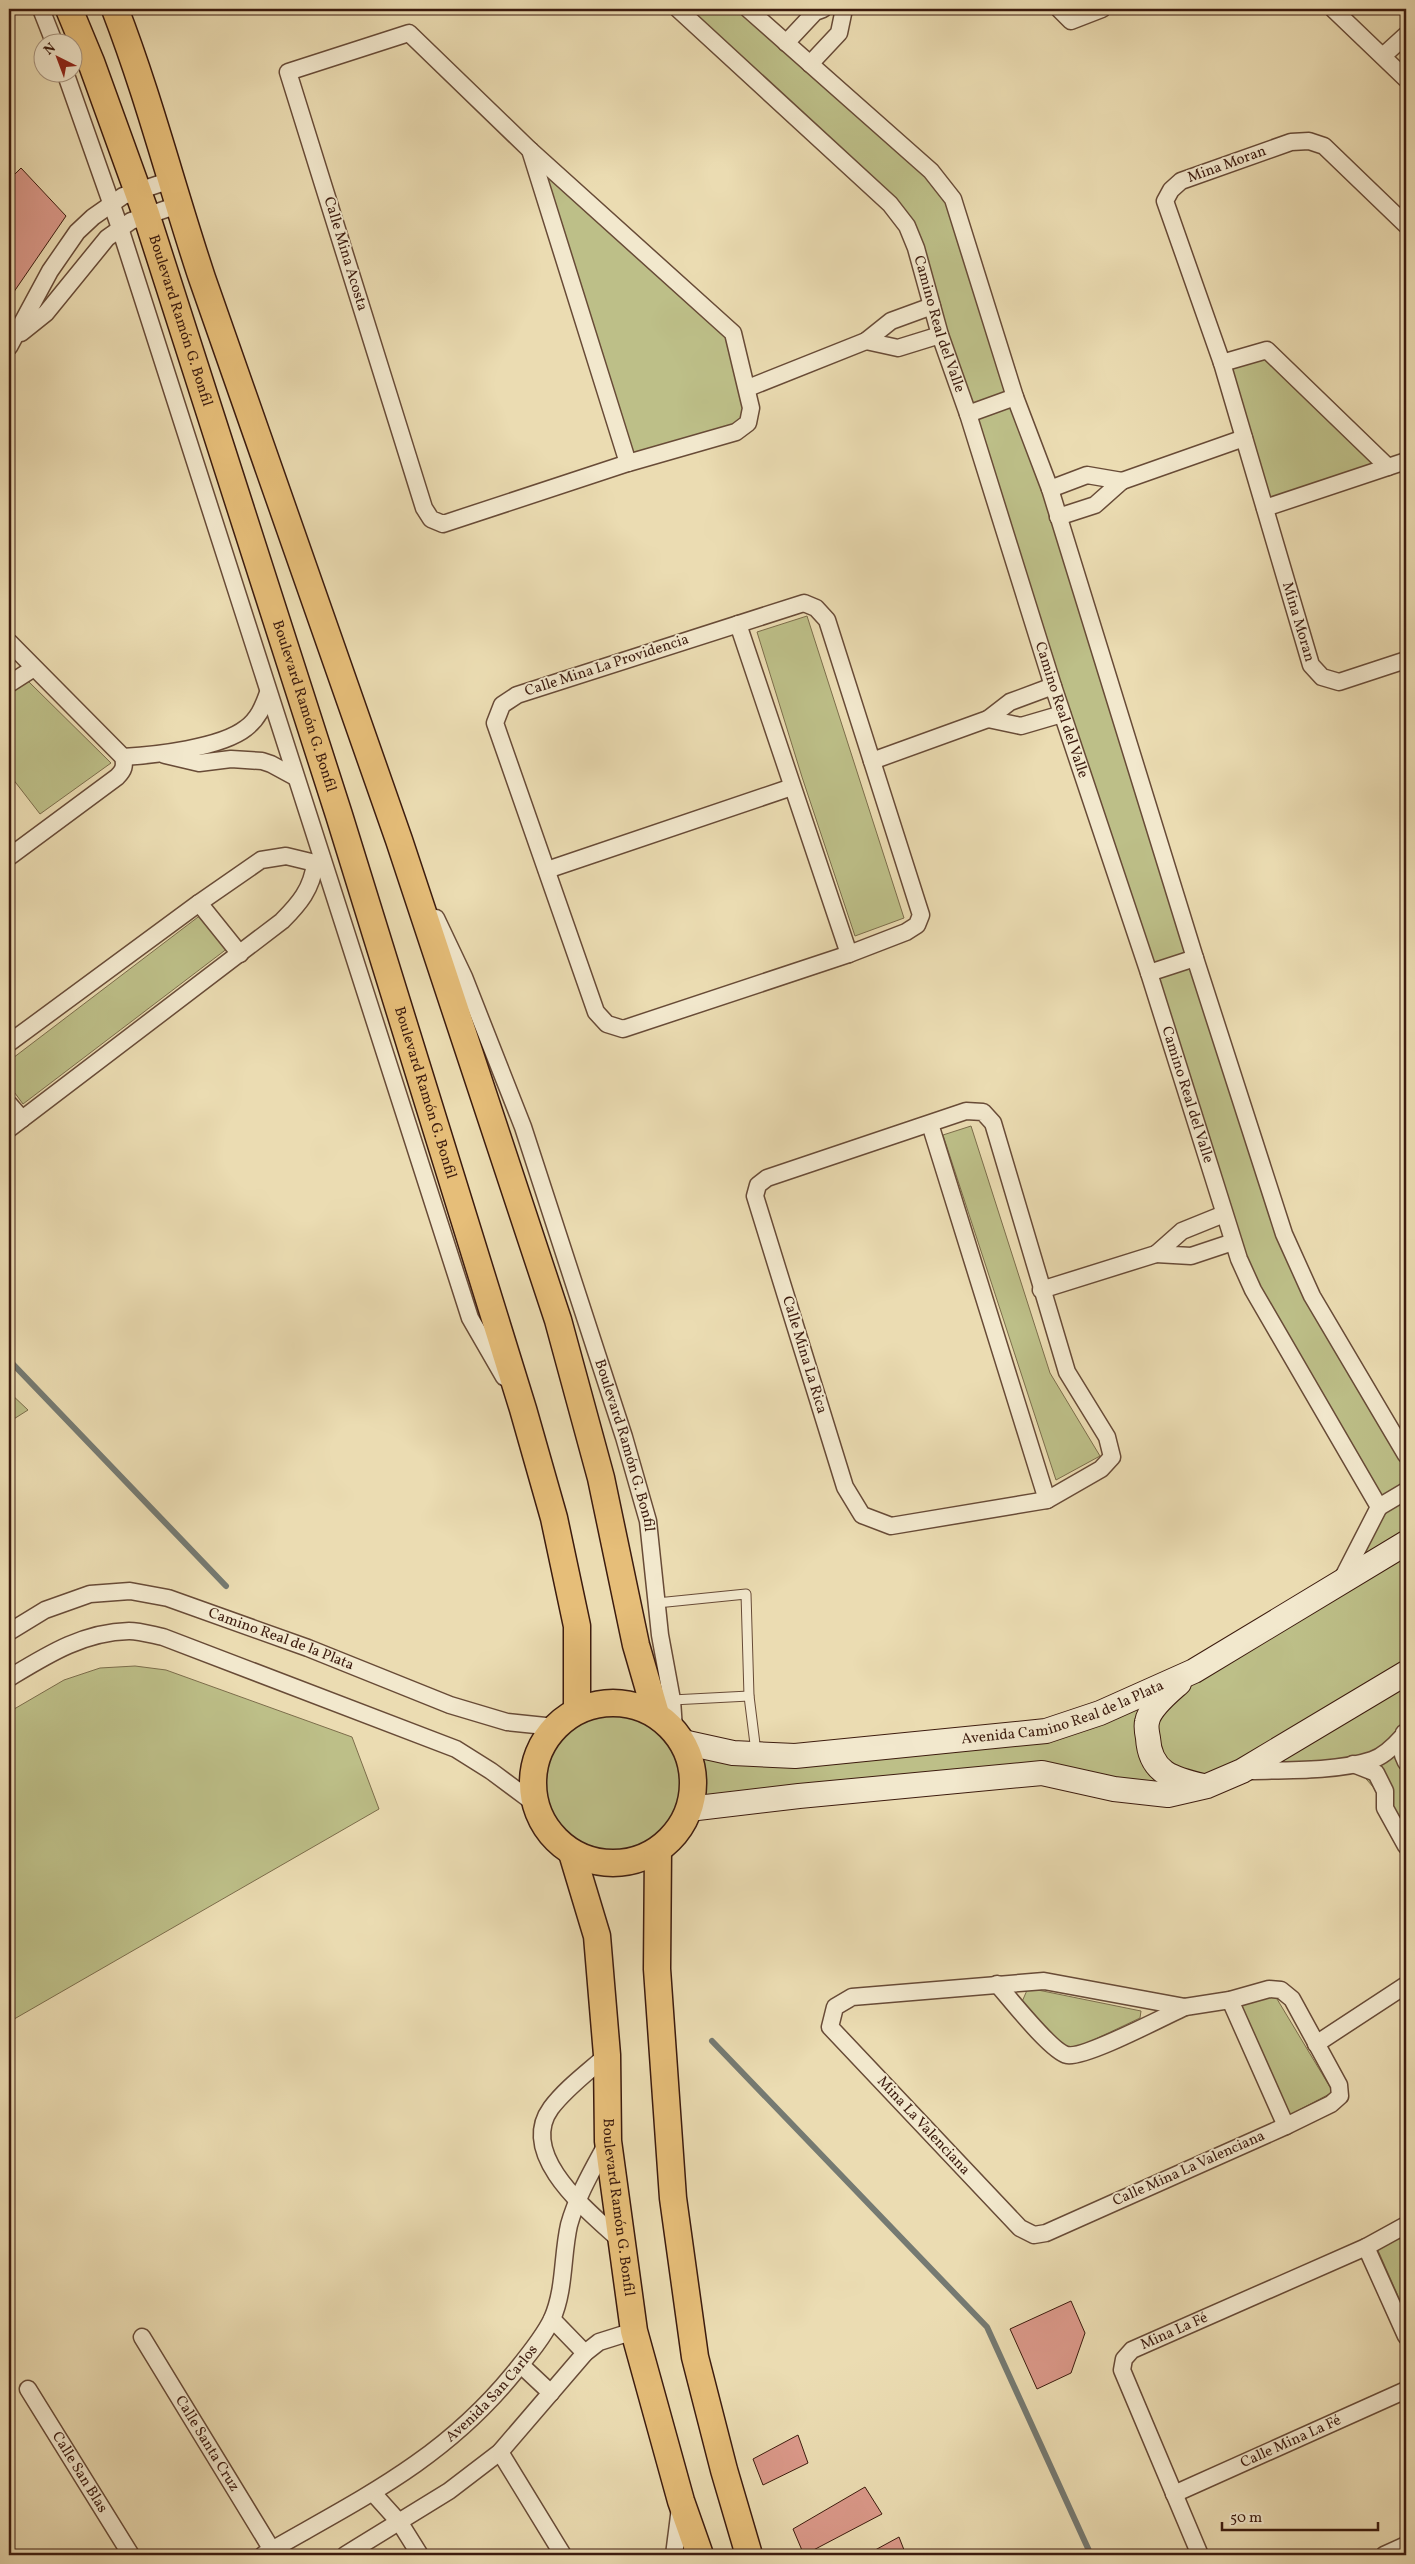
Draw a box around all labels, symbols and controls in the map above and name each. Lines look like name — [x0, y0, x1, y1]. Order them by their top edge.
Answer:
north arrow — [32, 32, 82, 82]
text: N — [40, 39, 60, 60]
street label: Mina Moran — [1185, 141, 1269, 189]
street label: Calle Mina Acosta — [318, 194, 372, 314]
street label: Boulevard Ramón G. Bonfil — [143, 232, 218, 409]
street label: Camino Real del Valle — [908, 253, 970, 395]
street label: Mina Moran — [1277, 579, 1320, 664]
street label: Boulevard Ramón G. Bonfil — [267, 618, 341, 795]
street label: Calle Mina La Providencia — [522, 629, 692, 703]
street label: Camino Real del Valle — [1029, 639, 1094, 781]
street label: Boulevard Ramón G. Bonfil — [388, 1004, 462, 1181]
street label: Camino Real del Valle — [1156, 1024, 1219, 1166]
street label: Calle Mina La Rica — [776, 1294, 832, 1416]
street label: Boulevard Ramón G. Bonfil — [589, 1357, 660, 1533]
street label: Camino Real de la Plata — [205, 1603, 357, 1676]
street label: Avenida Camino Real de la Plata — [960, 1675, 1167, 1750]
street label: Mina La Valenciana — [872, 2072, 974, 2180]
street label: Boulevard Ramón G. Bonfil — [597, 2118, 640, 2297]
street label: Calle Mina La Valenciana — [1109, 2126, 1269, 2212]
street label: Mina La Fé — [1137, 2307, 1211, 2356]
street label: Avenida San Carlos — [441, 2340, 543, 2447]
street label: Calle Santa Cruz — [170, 2392, 244, 2496]
street label: Calle Mina La Fé — [1237, 2410, 1344, 2473]
street label: Calle San Blas — [47, 2428, 113, 2517]
scale bar — [1222, 2499, 1379, 2531]
text: 50 m — [1230, 2508, 1262, 2529]

